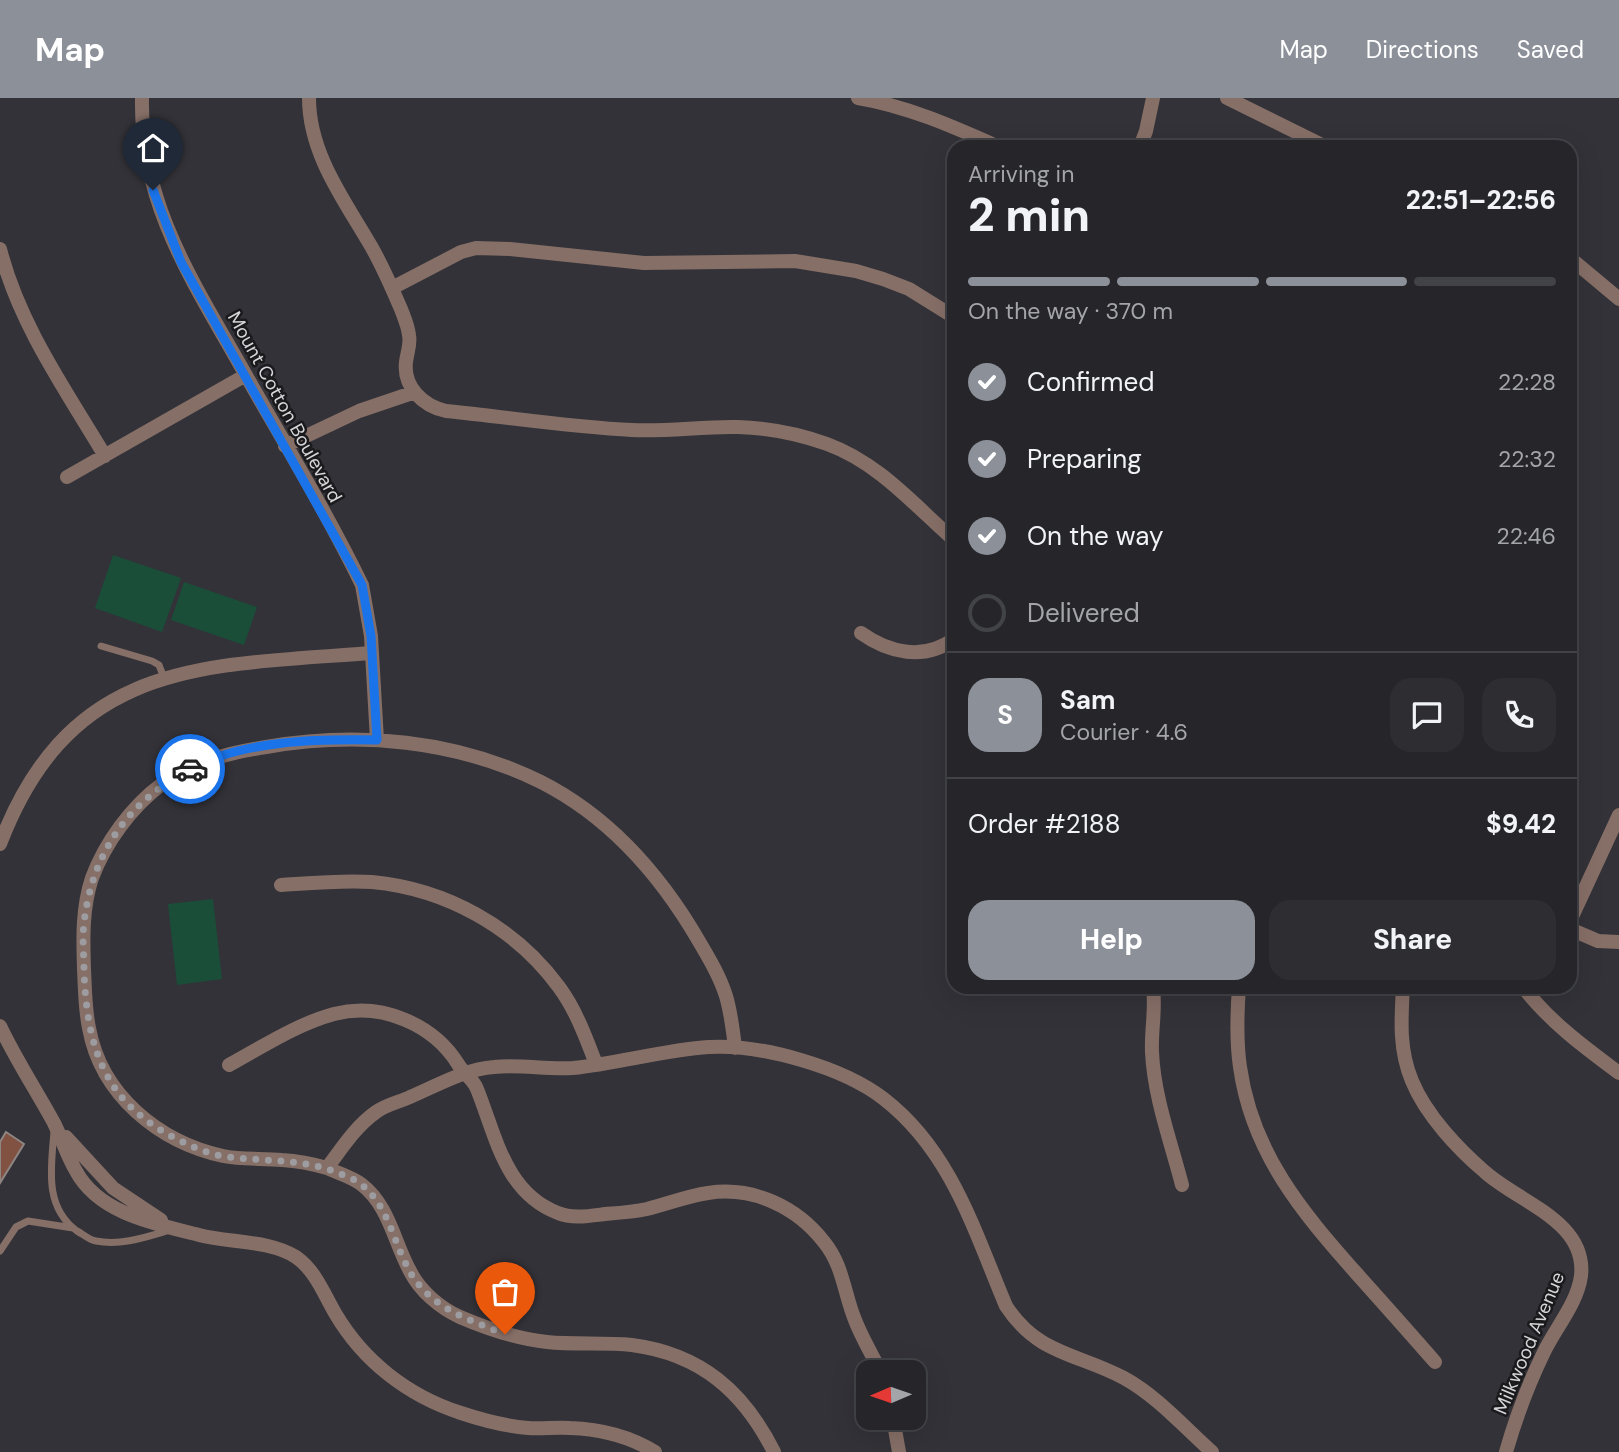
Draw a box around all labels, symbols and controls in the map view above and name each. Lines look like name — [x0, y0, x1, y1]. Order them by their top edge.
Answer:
text: Map — [35, 28, 105, 71]
text: Map — [1280, 34, 1328, 65]
text: Directions — [1366, 34, 1479, 65]
text: Saved — [1517, 34, 1584, 65]
pin — [123, 118, 183, 190]
icon: home — [134, 129, 172, 167]
text: Arriving in — [968, 159, 1074, 189]
text: 22:51–22:56 — [1406, 183, 1556, 217]
text: 2 min — [968, 185, 1090, 245]
text: On the way · 370 m — [968, 296, 1173, 326]
street label: Mount Cotton Boulevard — [222, 307, 348, 507]
icon: check — [968, 363, 1006, 401]
text: Confirmed — [1027, 365, 1154, 399]
text: 22:28 — [1498, 367, 1556, 397]
icon: check — [968, 440, 1006, 478]
text: Preparing — [1027, 442, 1142, 476]
text: 22:32 — [1498, 444, 1556, 474]
icon: check — [968, 517, 1006, 555]
text: On the way — [1027, 519, 1163, 553]
text: 22:46 — [1496, 521, 1556, 551]
text: Delivered — [1027, 596, 1140, 630]
button: chat — [1390, 678, 1464, 752]
button: phone — [1482, 678, 1556, 752]
text: Sam — [1060, 683, 1115, 717]
text: S — [997, 698, 1013, 732]
text: Courier · 4.6 — [1060, 717, 1188, 747]
courier — [155, 734, 225, 804]
icon: car — [171, 750, 209, 788]
text: Order #2188 — [968, 807, 1120, 841]
text: $9.42 — [1486, 807, 1556, 841]
button: Help — [968, 900, 1255, 980]
button: Share — [1269, 900, 1556, 980]
pin — [475, 1262, 535, 1334]
street label: Milkwood Avenue — [1488, 1268, 1570, 1418]
icon: bag — [486, 1273, 524, 1311]
north arrow — [856, 1360, 926, 1430]
map controls — [856, 1360, 926, 1430]

